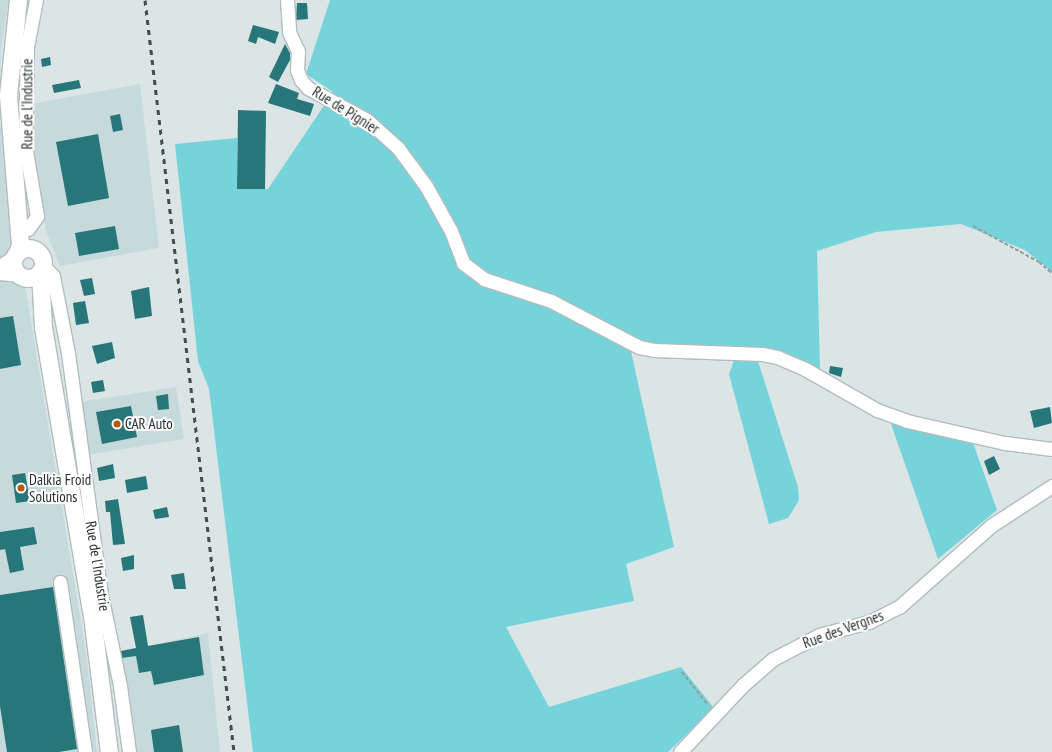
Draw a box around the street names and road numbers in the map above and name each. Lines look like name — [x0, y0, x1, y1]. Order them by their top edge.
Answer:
street label: Rue de l'Industrie — [18, 58, 36, 150]
street label: Rue de Pignier — [309, 82, 383, 138]
street label: Rue de l'Industrie — [82, 520, 114, 612]
street label: Rue des Vergnes — [800, 606, 886, 652]

